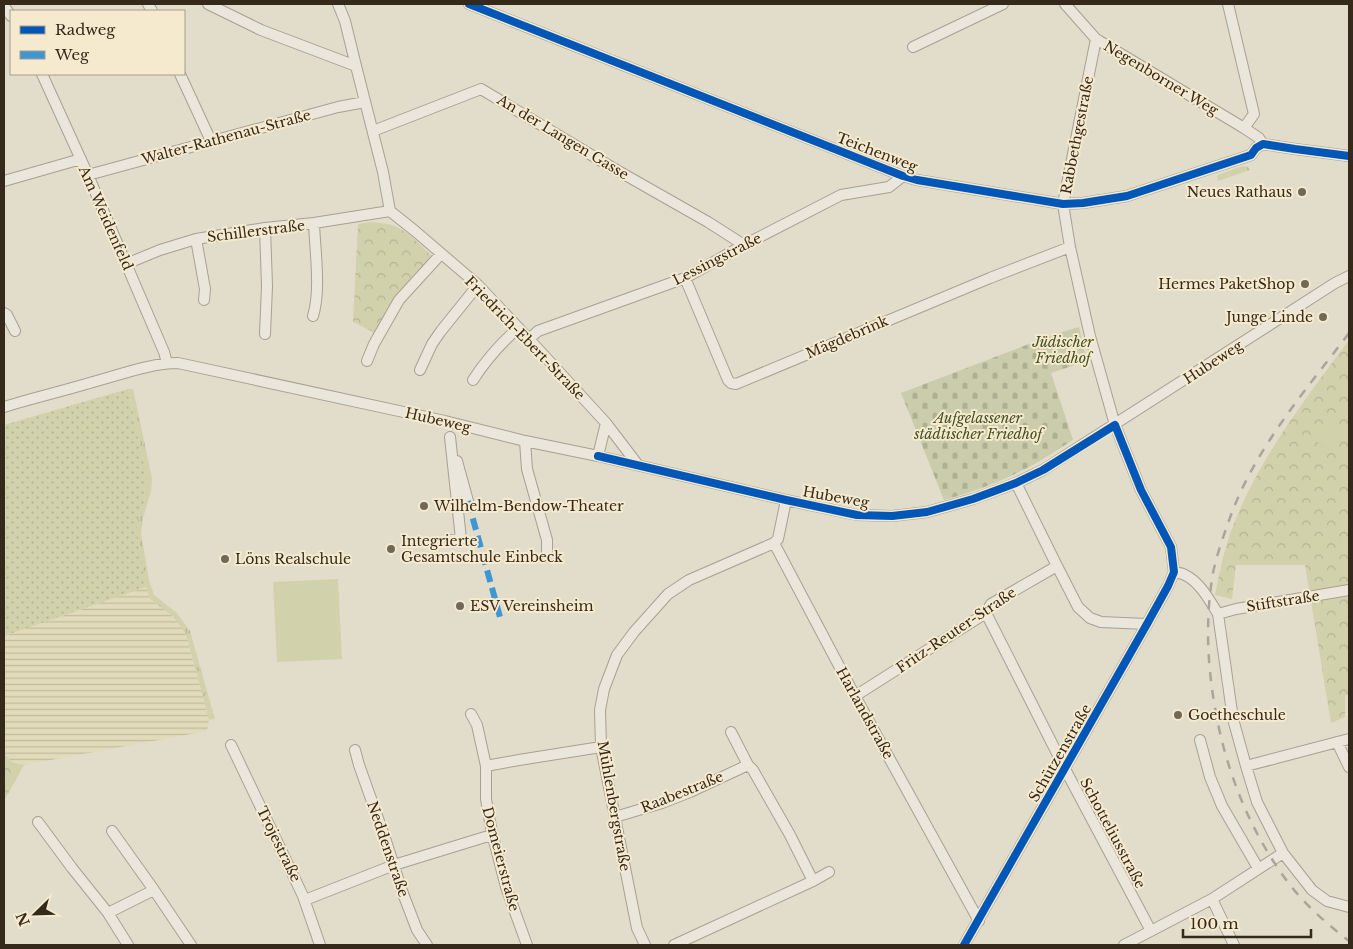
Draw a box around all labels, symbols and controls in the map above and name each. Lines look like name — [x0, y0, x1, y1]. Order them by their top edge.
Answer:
legend — [10, 10, 185, 75]
text: Radweg — [55, 20, 116, 39]
street label: Negenborner Weg — [1100, 37, 1222, 120]
text: Weg — [54, 45, 90, 64]
street label: Rabbethgestraße — [1057, 74, 1097, 196]
street label: An der Langen Gasse — [493, 90, 632, 183]
street label: Walter-Rathenau-Straße — [138, 106, 313, 169]
street label: Teichenweg — [834, 128, 921, 176]
street label: Am Weidenfeld — [75, 162, 137, 273]
place label: Neues Rathaus — [1187, 183, 1292, 201]
marker: Neues Rathaus — [1296, 186, 1308, 198]
street label: Schillerstraße — [206, 216, 306, 246]
street label: Lessingstraße — [670, 229, 764, 289]
street label: Friedrich-Ebert-Straße — [461, 272, 589, 404]
place label: Hermes PaketShop — [1158, 275, 1295, 293]
marker: Hermes PaketShop — [1299, 278, 1311, 290]
place label: Junge Linde — [1224, 308, 1313, 326]
street label: Mägdebrink — [803, 311, 891, 362]
marker: Junge Linde — [1317, 311, 1329, 323]
park label: Jüdischer Friedhof — [1032, 333, 1094, 367]
street label: Hubeweg — [1180, 336, 1247, 388]
street label: Hubeweg — [403, 404, 473, 436]
park label: Aufgelassener städtischer Friedhof — [913, 409, 1045, 443]
street label: Hubeweg — [801, 482, 871, 512]
place label: Wilhelm-Bendow-Theater — [433, 497, 624, 515]
marker: Wilhelm-Bendow-Theater — [418, 500, 430, 512]
place label: Integrierte Gesamtschule Einbeck — [401, 532, 563, 566]
marker: Integrierte Gesamtschule Einbeck — [385, 543, 397, 555]
place label: Löns Realschule — [235, 550, 351, 568]
marker: Löns Realschule — [219, 553, 231, 565]
street label: Fritz-Reuter-Straße — [893, 583, 1019, 677]
street label: Stiftstraße — [1245, 586, 1321, 616]
place label: ESV Vereinsheim — [470, 597, 594, 615]
marker: ESV Vereinsheim — [454, 600, 466, 612]
street label: Harlandstraße — [832, 664, 898, 762]
street label: Schützenstraße — [1025, 701, 1095, 805]
place label: Goetheschule — [1188, 706, 1286, 724]
marker: Goetheschule — [1172, 709, 1184, 721]
street label: Mühlenbergstraße — [594, 739, 634, 873]
street label: Raabestraße — [638, 767, 726, 817]
street label: Schotteliusstraße — [1076, 775, 1150, 891]
street label: Neddenstraße — [363, 799, 413, 899]
street label: Trojestraße — [253, 803, 305, 885]
street label: Domeierstraße — [478, 805, 524, 913]
north arrow — [10, 889, 60, 939]
scale bar — [1183, 906, 1310, 938]
text: N — [12, 910, 34, 929]
text: 100 m — [1190, 914, 1239, 933]

